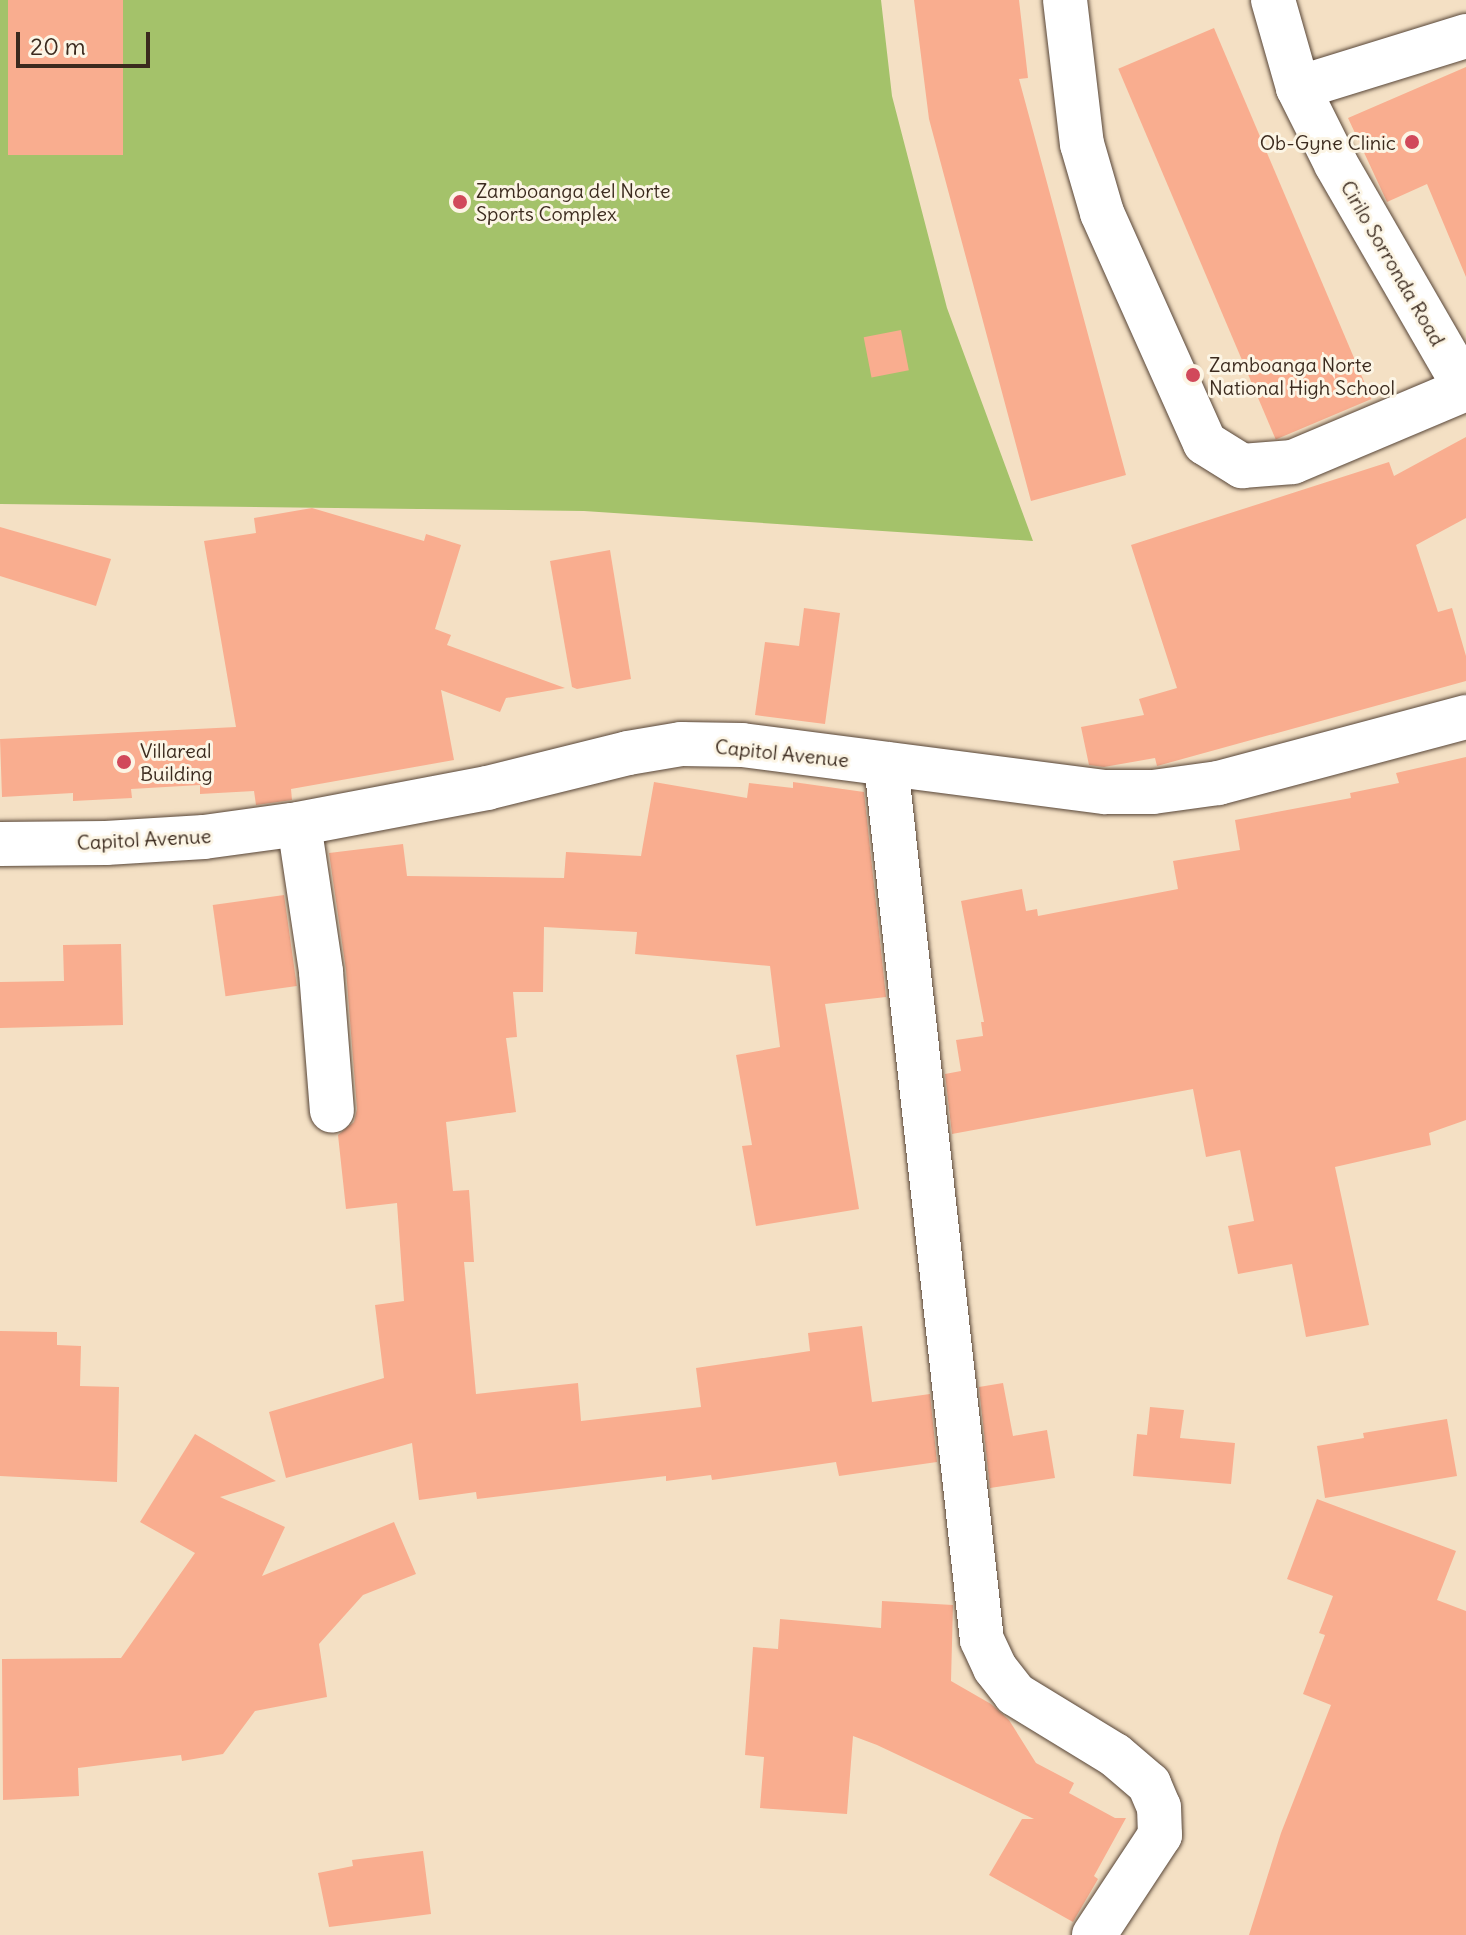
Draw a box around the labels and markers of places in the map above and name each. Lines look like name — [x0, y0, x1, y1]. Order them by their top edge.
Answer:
place label: Ob-Gyne Clinic — [1260, 130, 1396, 154]
marker: Ob-Gyne Clinic — [1403, 133, 1421, 151]
place label: Zamboanga del Norte Sports Complex — [476, 178, 671, 225]
marker: Zamboanga del Norte Sports Complex — [451, 193, 469, 211]
place label: Zamboanga Norte National High School — [1209, 352, 1395, 399]
marker: Zamboanga Norte National High School — [1184, 366, 1202, 384]
place label: Villareal Building — [140, 738, 213, 785]
marker: Villareal Building — [115, 753, 133, 771]

